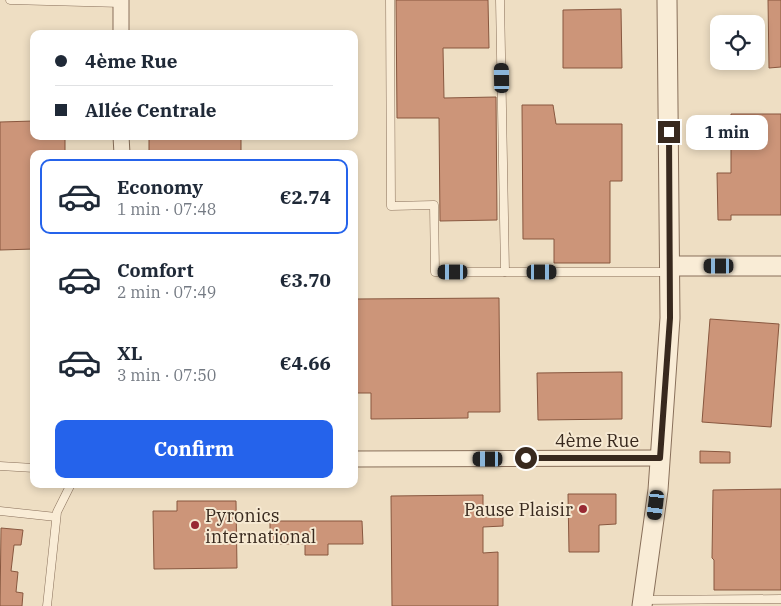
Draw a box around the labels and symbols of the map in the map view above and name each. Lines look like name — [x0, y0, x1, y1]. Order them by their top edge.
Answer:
car — [494, 63, 509, 93]
callout: 1 min — [686, 114, 769, 150]
route end — [658, 121, 680, 143]
car — [704, 259, 734, 274]
car — [438, 265, 468, 280]
car — [527, 265, 557, 280]
street label: 4ème Rue — [555, 429, 639, 452]
route start — [515, 447, 537, 469]
car — [473, 452, 503, 467]
car — [646, 489, 665, 521]
place label: Pause Plaisir — [464, 498, 573, 521]
marker: Pause Plaisir — [577, 503, 589, 515]
place label: Pyronics international — [205, 504, 316, 548]
marker: Pyronics international — [189, 519, 201, 531]

